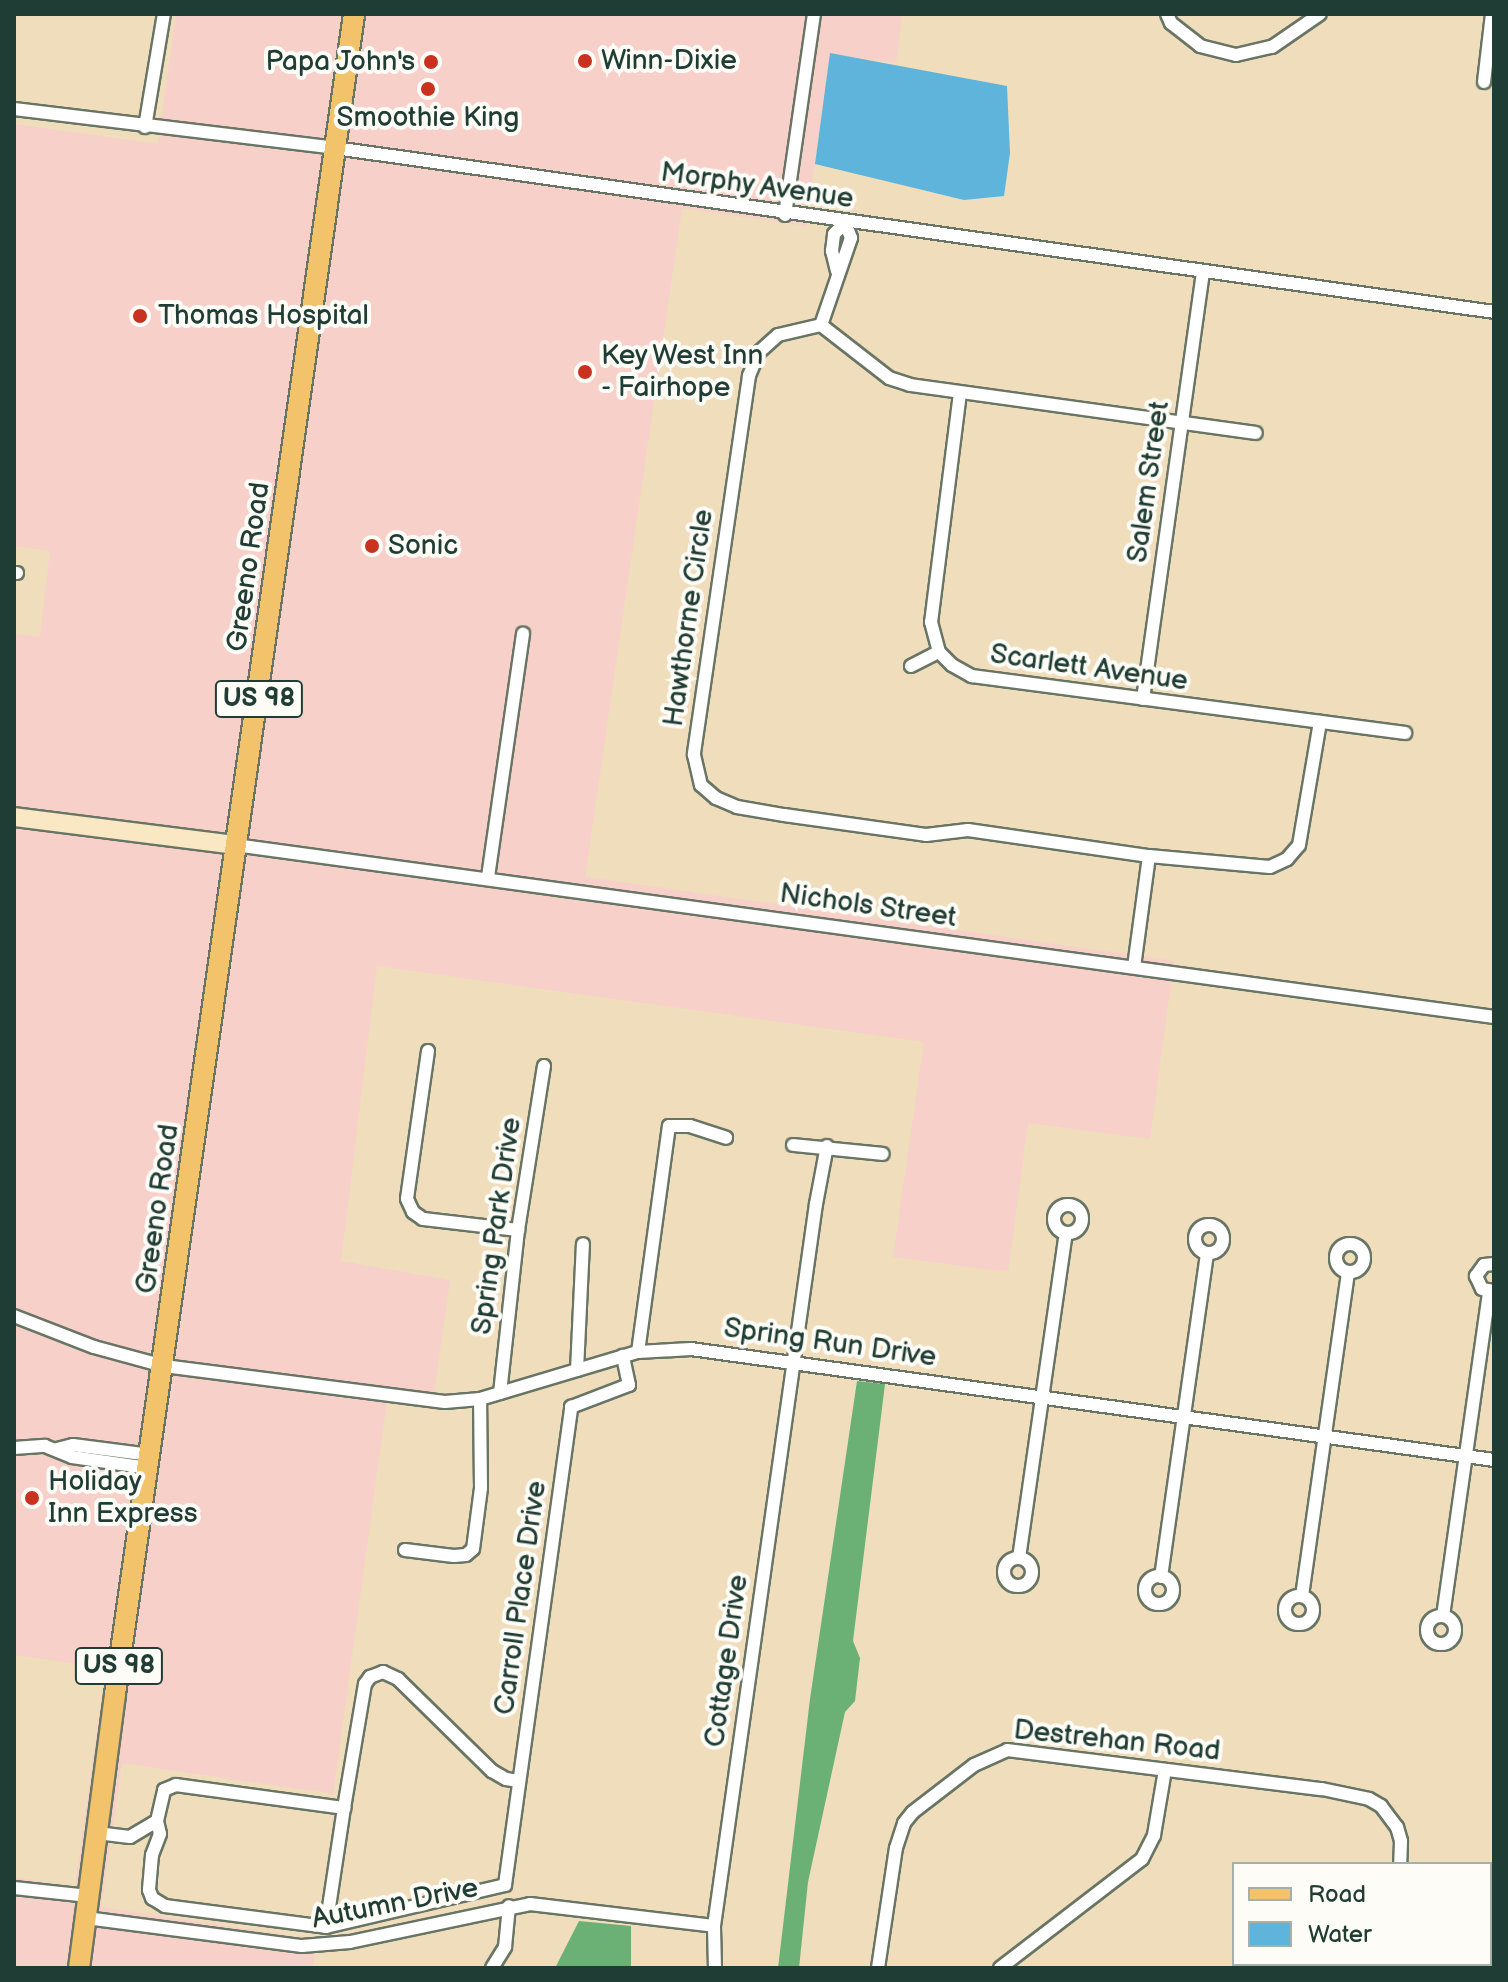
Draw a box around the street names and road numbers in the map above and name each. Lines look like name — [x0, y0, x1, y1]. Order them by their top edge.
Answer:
street label: Morphy Avenue — [658, 156, 856, 216]
street label: Salem Street — [1121, 399, 1177, 565]
street label: Greeno Road — [220, 480, 278, 654]
street label: Hawthorne Circle — [657, 507, 721, 729]
street label: Scarlett Avenue — [988, 638, 1190, 698]
road number: US 98 — [213, 677, 305, 721]
street label: Nichols Street — [777, 877, 959, 935]
street label: Spring Park Drive — [465, 1115, 529, 1337]
street label: Greeno Road — [129, 1122, 187, 1296]
street label: Spring Run Drive — [722, 1311, 938, 1375]
street label: Carroll Place Drive — [488, 1479, 554, 1717]
street label: Cottage Drive — [698, 1573, 756, 1749]
road number: US 98 — [73, 1644, 165, 1688]
street label: Destrehan Road — [1012, 1713, 1222, 1769]
street label: Autumn Drive — [309, 1871, 481, 1937]

